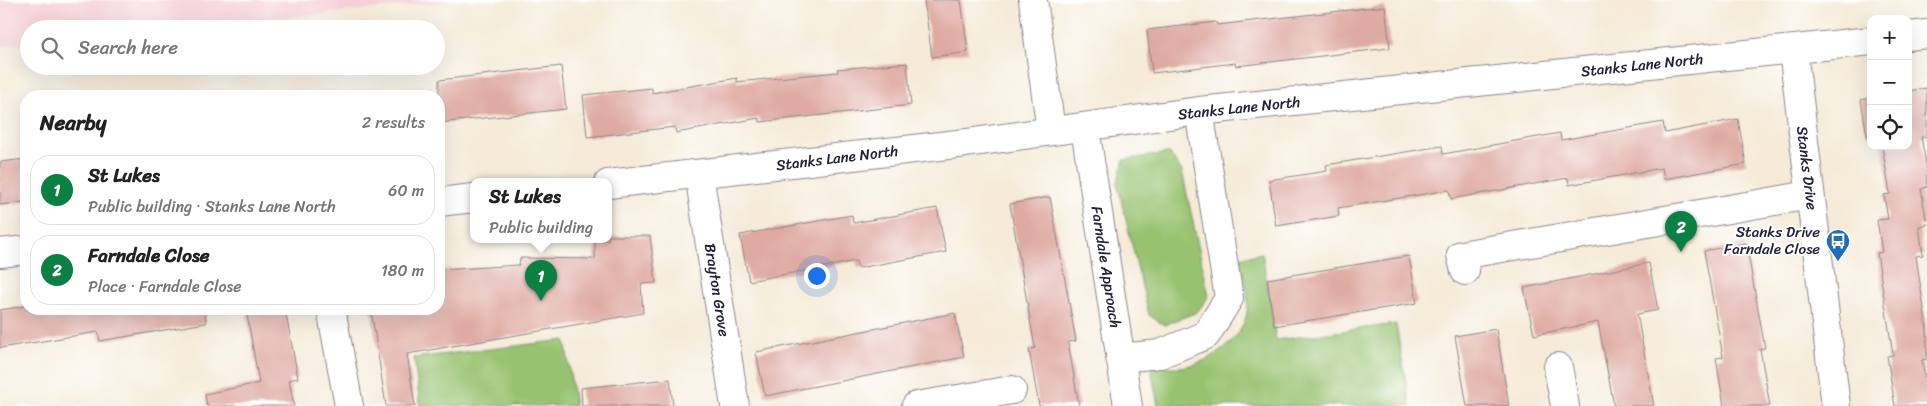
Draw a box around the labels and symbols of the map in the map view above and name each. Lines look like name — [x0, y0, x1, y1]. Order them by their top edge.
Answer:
street label: Stanks Lane North — [1580, 46, 1705, 84]
street label: Stanks Lane North — [1177, 89, 1302, 127]
street label: Stanks Drive — [1789, 125, 1825, 212]
street label: Stanks Lane North — [774, 138, 900, 178]
street label: Farndale Approach — [1084, 204, 1128, 330]
pin: 2 — [1665, 211, 1697, 252]
place label: Stanks Drive Farndale Close — [1724, 219, 1820, 262]
bus stop icon: Stanks Drive Farndale Close — [1825, 228, 1851, 262]
street label: Brayton Grove — [697, 241, 737, 339]
pin: 1 — [525, 260, 557, 301]
your location — [804, 263, 830, 289]

